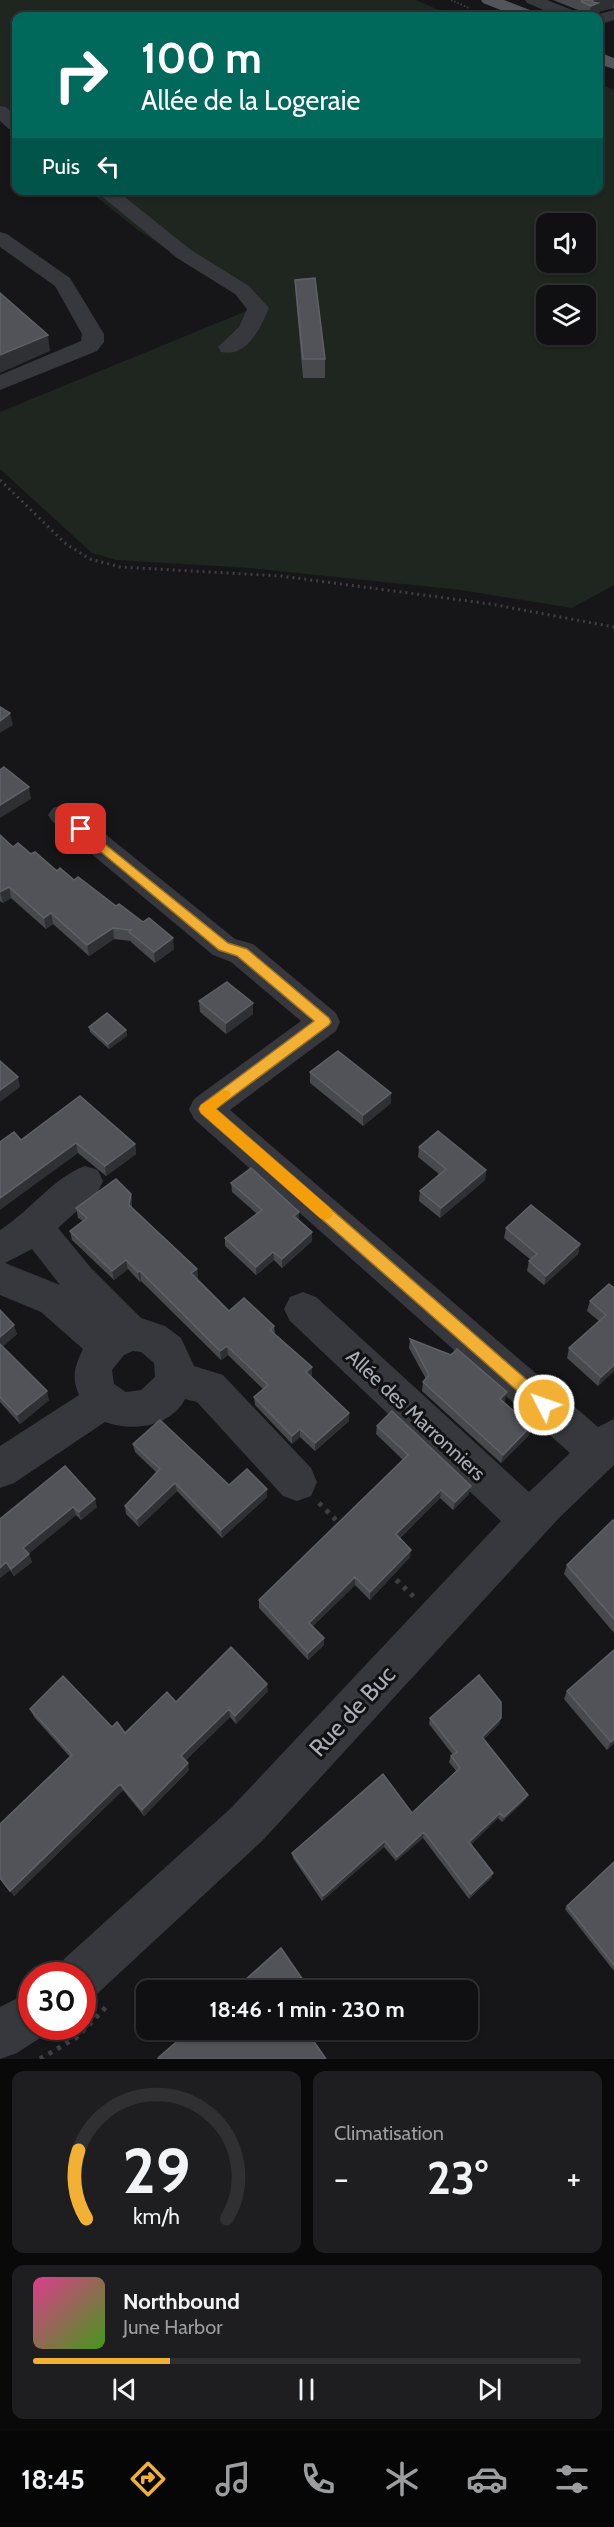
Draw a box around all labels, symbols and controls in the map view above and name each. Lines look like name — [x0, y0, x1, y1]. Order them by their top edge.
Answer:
text: 100 m — [141, 32, 262, 84]
icon: right — [42, 36, 120, 114]
text: Allée de la Logeraie — [141, 84, 360, 117]
icon: left — [92, 150, 125, 183]
text: Puis — [42, 153, 80, 180]
map controls — [536, 213, 596, 345]
button: sound — [536, 213, 596, 273]
button: layers — [536, 285, 596, 345]
pin — [55, 803, 106, 854]
icon: arrive — [64, 812, 97, 845]
street label: Allée des Marronniers — [342, 1344, 490, 1486]
position arrow — [512, 1373, 576, 1437]
street label: Rue de Buc — [303, 1660, 401, 1762]
speed limit sign: 30 — [18, 1962, 96, 2040]
text: 18:46 · 1 min · 230 m — [209, 1996, 405, 2023]
text: Climatisation — [334, 2121, 444, 2145]
text: 29 — [122, 2133, 191, 2209]
text: 23° — [427, 2151, 488, 2205]
text: − — [334, 2158, 349, 2198]
text: + — [566, 2158, 581, 2198]
text: km/h — [133, 2203, 180, 2229]
text: Northbound — [123, 2288, 240, 2315]
text: June Harbor — [123, 2315, 223, 2339]
icon: previous — [108, 2373, 141, 2406]
icon: pause — [290, 2373, 323, 2406]
icon: next — [473, 2373, 506, 2406]
icon: directions — [127, 2458, 169, 2500]
icon: music — [212, 2458, 254, 2500]
icon: phone — [297, 2458, 339, 2500]
icon: climate — [381, 2458, 423, 2500]
icon: car — [466, 2458, 508, 2500]
icon: filters — [551, 2458, 593, 2500]
text: 18:45 — [21, 2463, 85, 2496]

